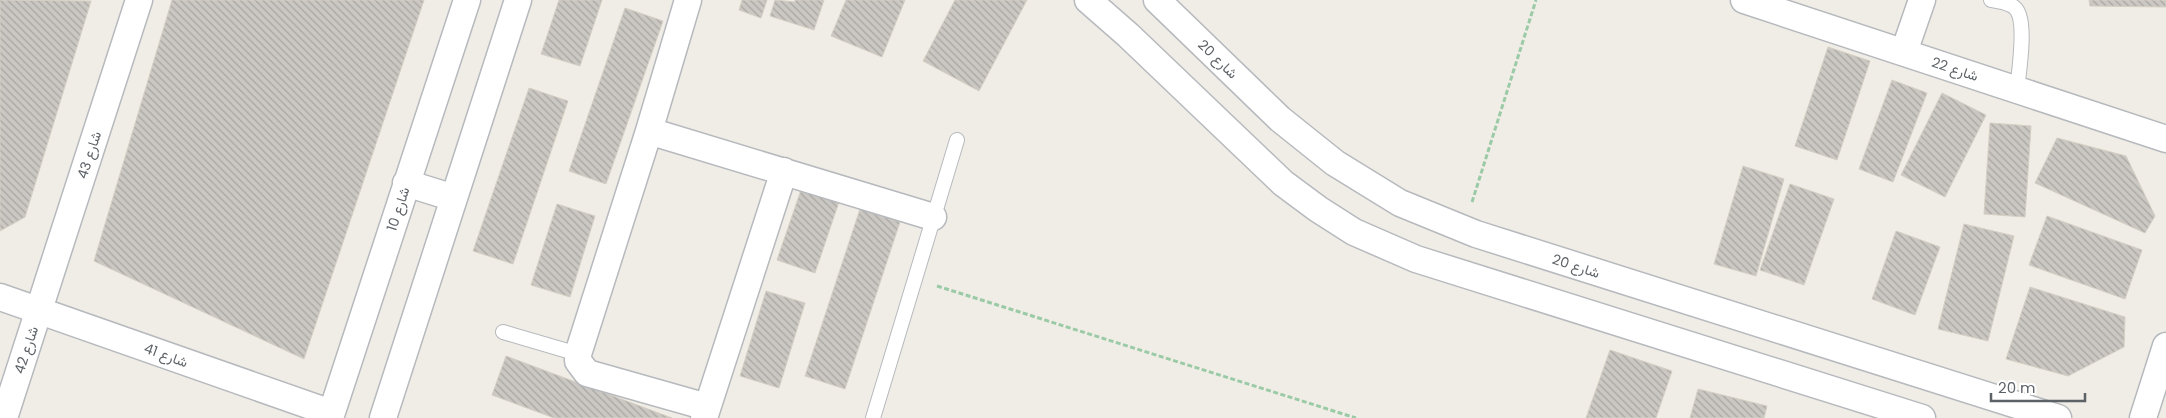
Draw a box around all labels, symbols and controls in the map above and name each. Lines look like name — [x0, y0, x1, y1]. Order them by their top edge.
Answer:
street label: شارع 20 — [1193, 35, 1242, 84]
street label: شارع 22 — [1929, 52, 1981, 87]
street label: شارع 43 — [72, 129, 107, 182]
street label: شارع 10 — [382, 184, 415, 234]
street label: شارع 20 — [1549, 249, 1602, 284]
street label: شارع 42 — [9, 324, 44, 377]
street label: شارع 41 — [141, 338, 191, 373]
scale bar — [1991, 370, 2085, 402]
text: 20 m — [1998, 377, 2036, 398]

